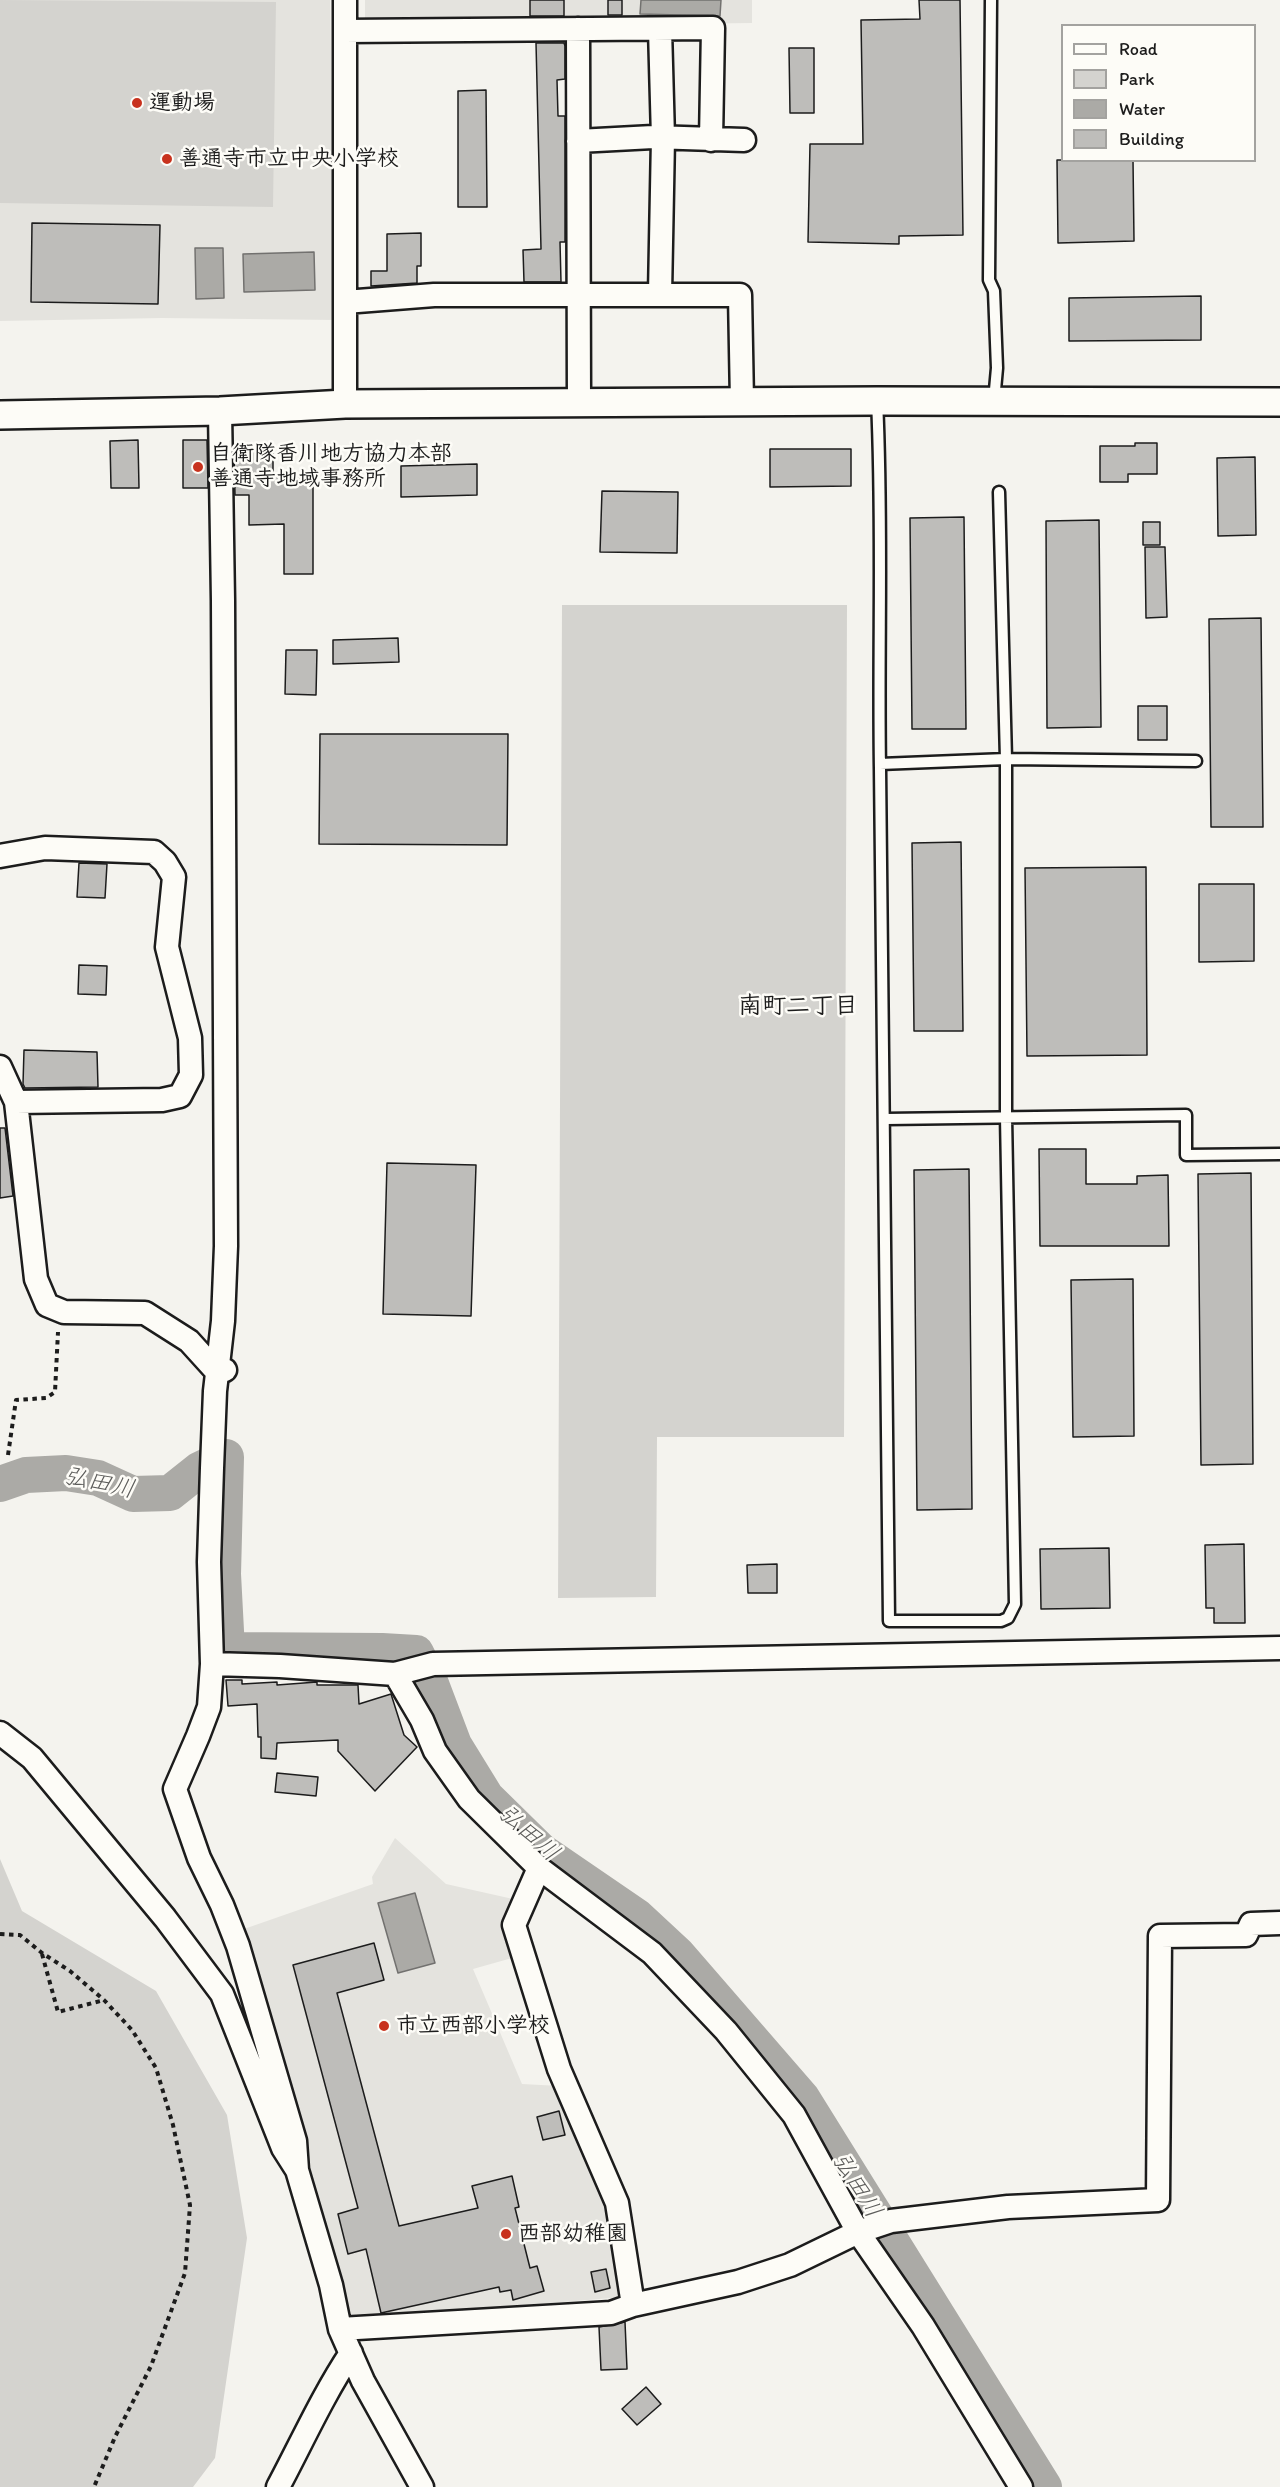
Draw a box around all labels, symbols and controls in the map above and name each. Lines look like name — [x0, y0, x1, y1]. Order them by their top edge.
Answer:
legend — [1061, 24, 1256, 162]
text: Road — [1119, 38, 1158, 60]
text: Park — [1119, 68, 1154, 90]
place label: 運動場 — [149, 90, 215, 116]
marker: 運動場 — [130, 96, 144, 110]
text: Water — [1119, 98, 1165, 120]
text: Building — [1119, 128, 1184, 150]
place label: 善通寺市立中央小学校 — [179, 146, 399, 172]
marker: 善通寺市立中央小学校 — [160, 152, 174, 166]
place label: 自衛隊香川地方協力本部 善通寺地域事務所 — [210, 441, 452, 493]
marker: 自衛隊香川地方協力本部 善通寺地域事務所 — [191, 460, 205, 474]
district label: 南町二丁目 — [738, 993, 858, 1021]
water label: 弘田川 — [61, 1462, 137, 1506]
water label: 弘田川 — [491, 1800, 565, 1868]
place label: 市立西部小学校 — [396, 2013, 550, 2039]
marker: 市立西部小学校 — [377, 2019, 391, 2033]
water label: 弘田川 — [825, 2148, 887, 2224]
place label: 西部幼稚園 — [518, 2221, 628, 2247]
marker: 西部幼稚園 — [499, 2227, 513, 2241]

